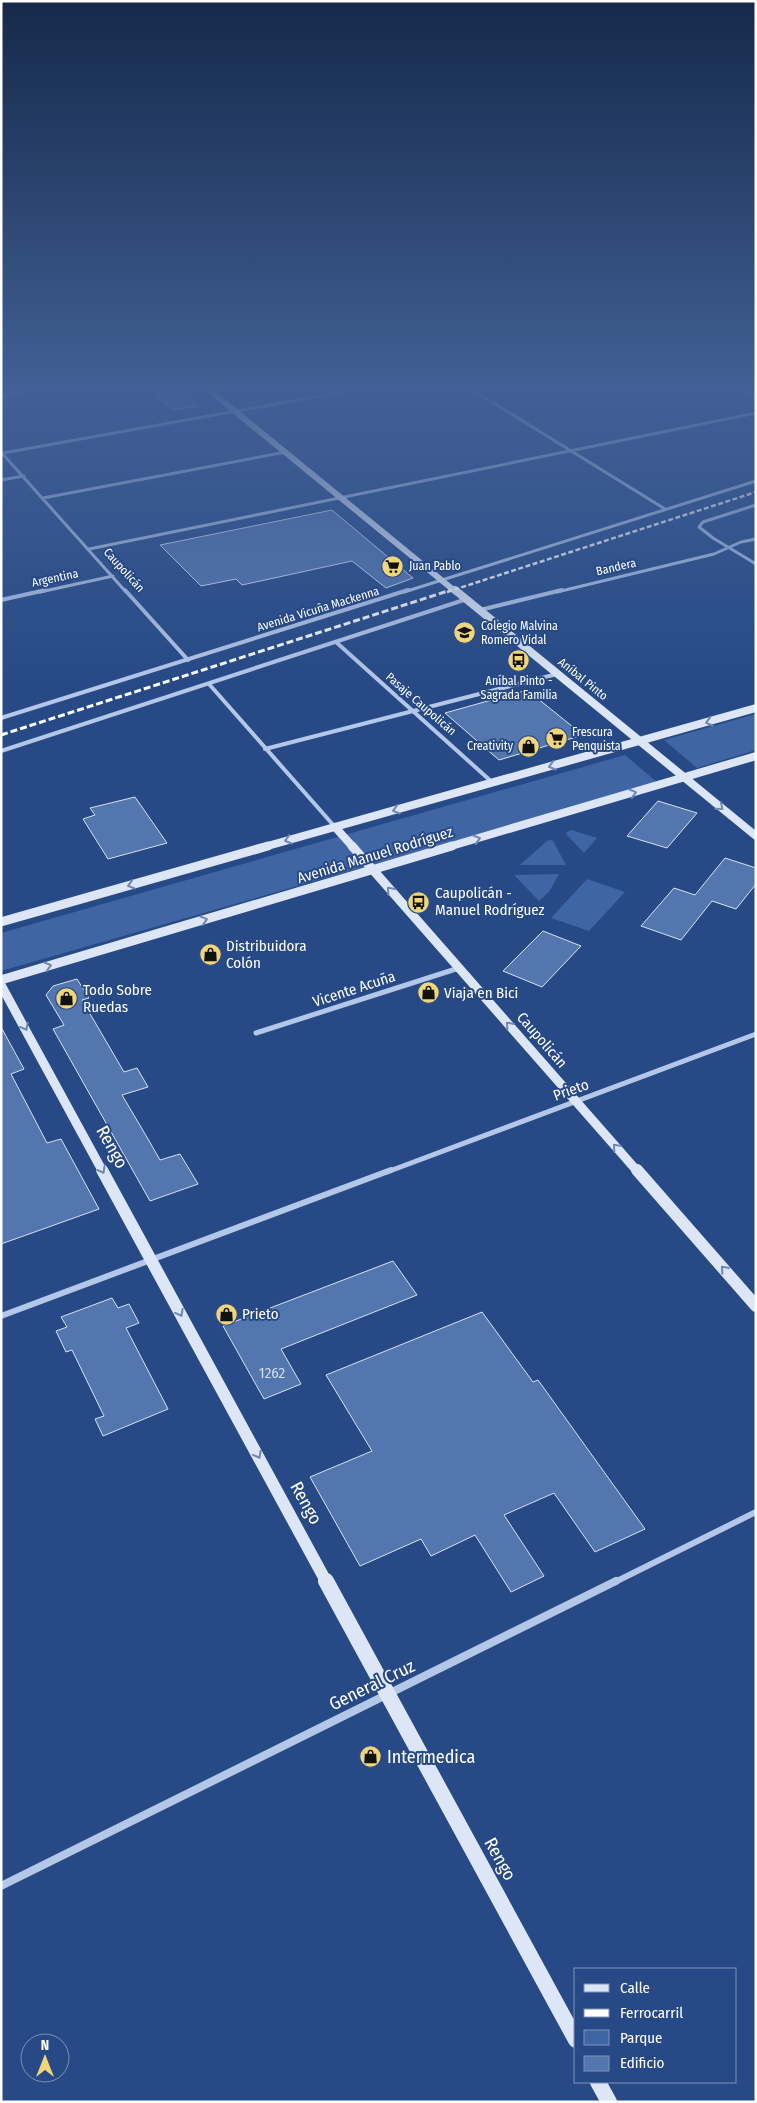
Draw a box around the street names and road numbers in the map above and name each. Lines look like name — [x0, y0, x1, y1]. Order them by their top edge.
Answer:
street label: Caupolicán — [101, 545, 147, 595]
street label: Bandera — [595, 556, 638, 578]
street label: Argentina — [30, 566, 80, 590]
street label: Avenida Vicuña Mackenna — [255, 584, 381, 634]
street label: Aníbal Pinto — [555, 655, 611, 703]
street label: Pasaje Caupolicán — [383, 670, 459, 738]
street label: Avenida Manuel Rodríguez — [295, 823, 455, 887]
street label: Vicente Acuña — [310, 967, 398, 1011]
street label: Caupolicán — [513, 1009, 571, 1071]
street label: Prieto — [551, 1075, 591, 1105]
street label: Rengo — [91, 1122, 133, 1172]
street label: Rengo — [285, 1478, 327, 1528]
street label: General Cruz — [326, 1655, 418, 1715]
street label: Rengo — [479, 1834, 521, 1884]

